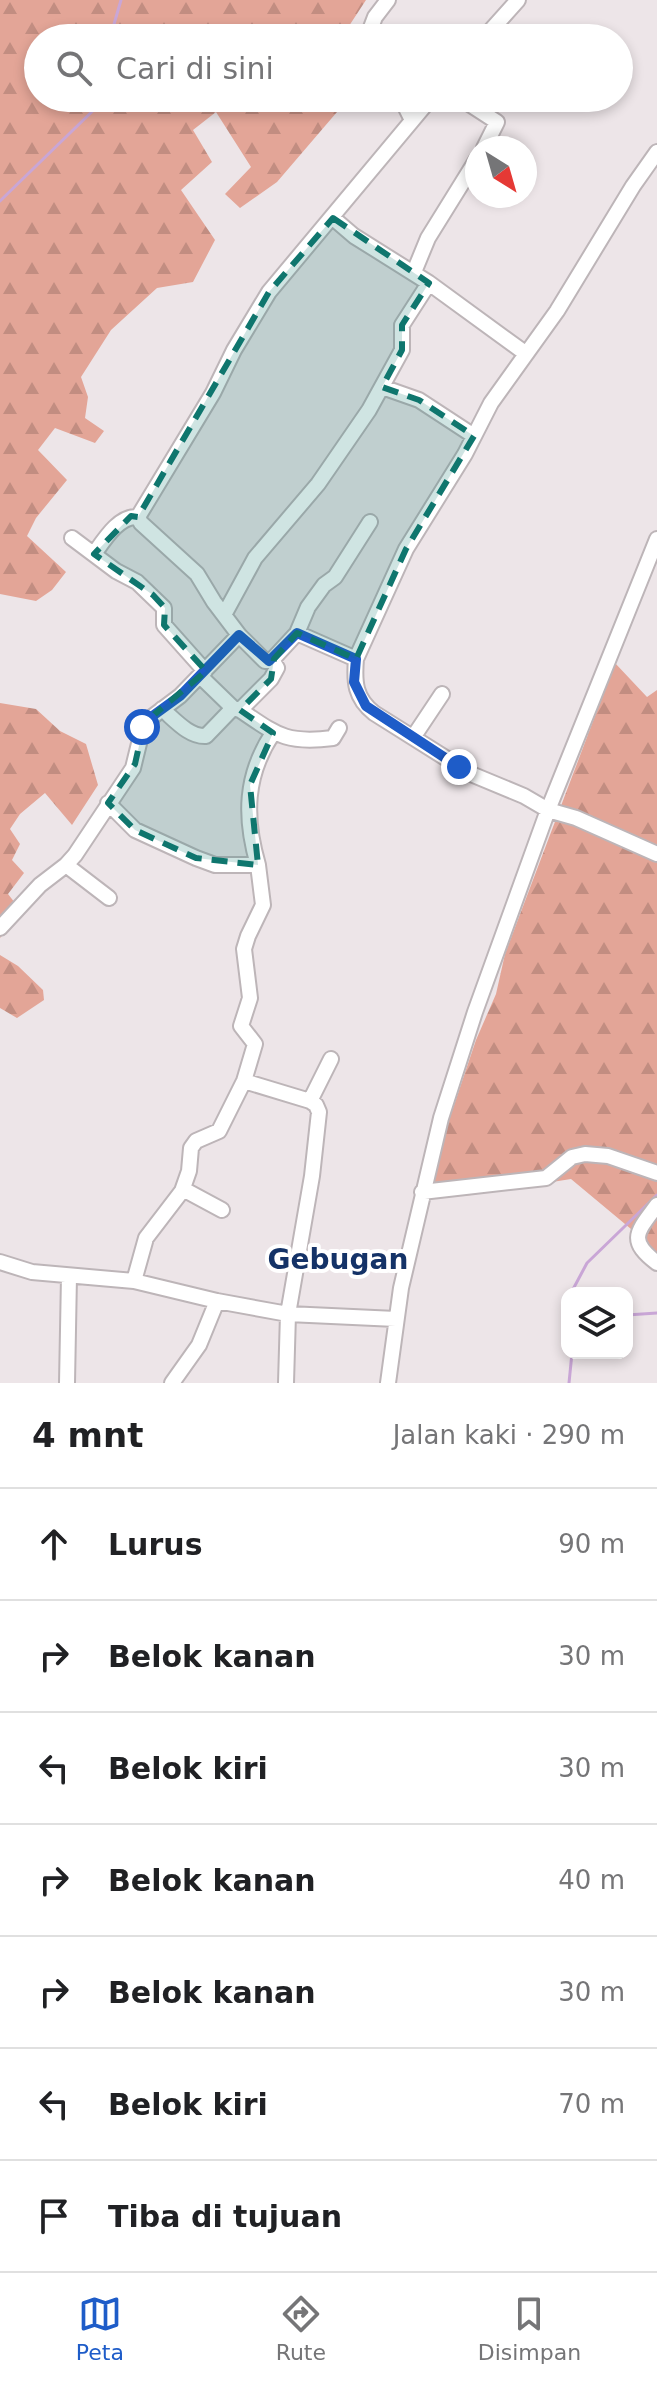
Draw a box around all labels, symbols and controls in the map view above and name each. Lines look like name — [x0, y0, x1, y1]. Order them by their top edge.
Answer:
search box — [24, 24, 633, 112]
icon: search — [52, 46, 96, 90]
text: Cari di sini — [116, 51, 274, 86]
north arrow — [465, 136, 537, 208]
route start — [124, 709, 160, 745]
route end — [441, 749, 477, 785]
district label: Gebugan — [268, 1243, 408, 1276]
map controls — [561, 1287, 633, 1359]
button: layers — [561, 1287, 633, 1359]
text: 4 mnt — [32, 1415, 143, 1455]
text: Jalan kaki · 290 m — [393, 1420, 625, 1450]
icon: ahead — [32, 1522, 76, 1566]
text: Lurus — [108, 1527, 202, 1562]
text: 90 m — [558, 1529, 625, 1559]
icon: right — [32, 1634, 76, 1678]
text: Belok kanan — [108, 1639, 316, 1674]
text: 30 m — [558, 1641, 625, 1671]
icon: left — [32, 1746, 76, 1790]
text: Belok kiri — [108, 1751, 268, 1786]
text: 30 m — [558, 1753, 625, 1783]
icon: right — [32, 1858, 76, 1902]
text: Belok kanan — [108, 1863, 316, 1898]
text: 40 m — [558, 1865, 625, 1895]
icon: right — [32, 1970, 76, 2014]
text: Belok kanan — [108, 1975, 316, 2010]
text: 30 m — [558, 1977, 625, 2007]
icon: left — [32, 2082, 76, 2126]
text: Belok kiri — [108, 2087, 268, 2122]
text: 70 m — [558, 2089, 625, 2119]
icon: arrive — [32, 2194, 76, 2238]
text: Tiba di tujuan — [108, 2199, 342, 2234]
tab: Peta — [76, 2292, 124, 2365]
tab: Rute — [276, 2292, 326, 2365]
tab: Disimpan — [478, 2292, 581, 2365]

